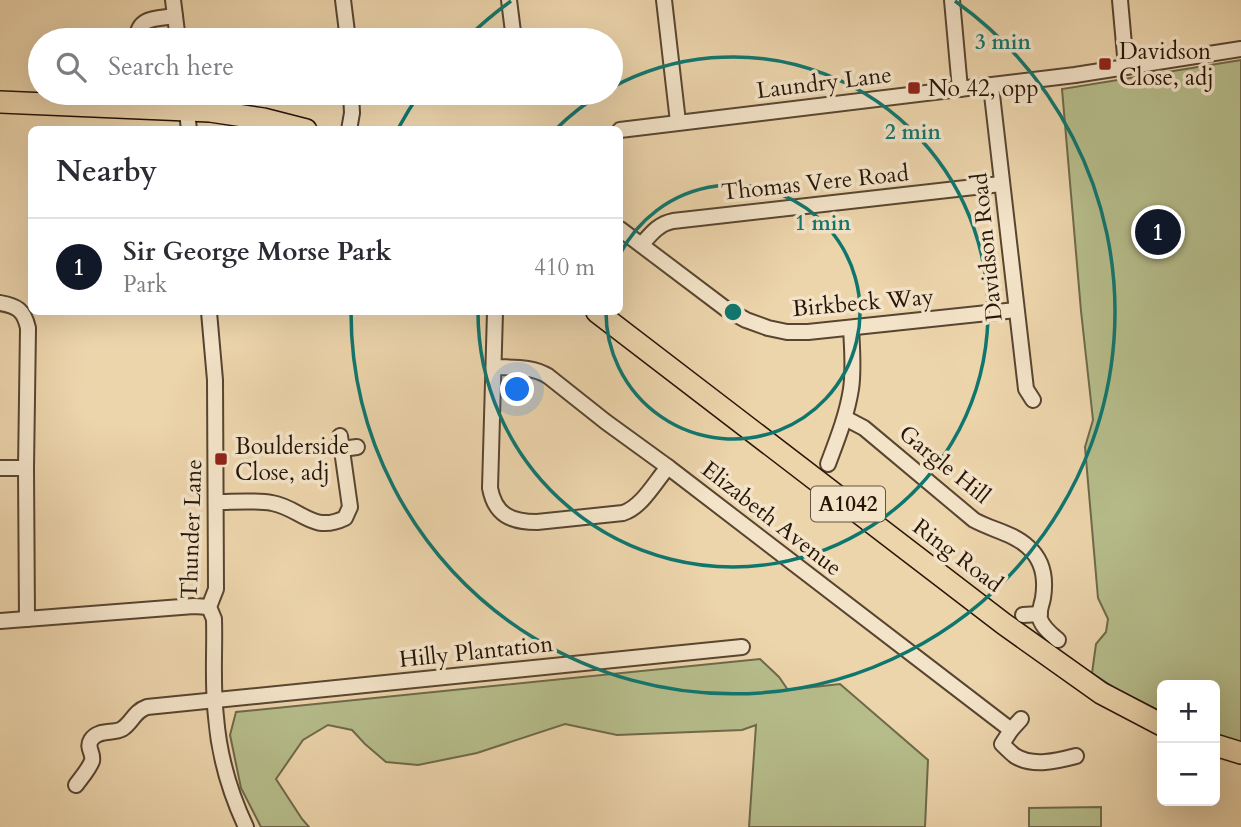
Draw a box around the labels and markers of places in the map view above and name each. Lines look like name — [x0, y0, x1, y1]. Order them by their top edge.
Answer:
place label: Davidson Close, adj — [1119, 36, 1214, 93]
marker: Davidson Close, adj — [1097, 56, 1113, 72]
place label: No 42, opp — [928, 73, 1039, 104]
marker: No 42, opp — [906, 80, 922, 96]
pin: 1 — [1135, 206, 1181, 258]
centre of rings — [721, 300, 745, 324]
place label: Boulderside Close, adj — [235, 431, 349, 488]
marker: Boulderside Close, adj — [213, 451, 229, 467]

